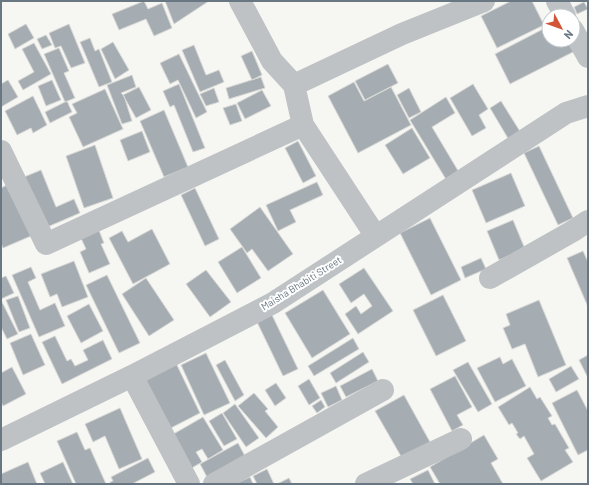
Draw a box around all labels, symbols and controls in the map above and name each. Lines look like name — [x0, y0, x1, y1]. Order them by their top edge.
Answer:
north arrow — [541, 8, 581, 48]
text: N — [562, 28, 576, 42]
street label: Maisha Bhabiti Street — [259, 253, 344, 313]

